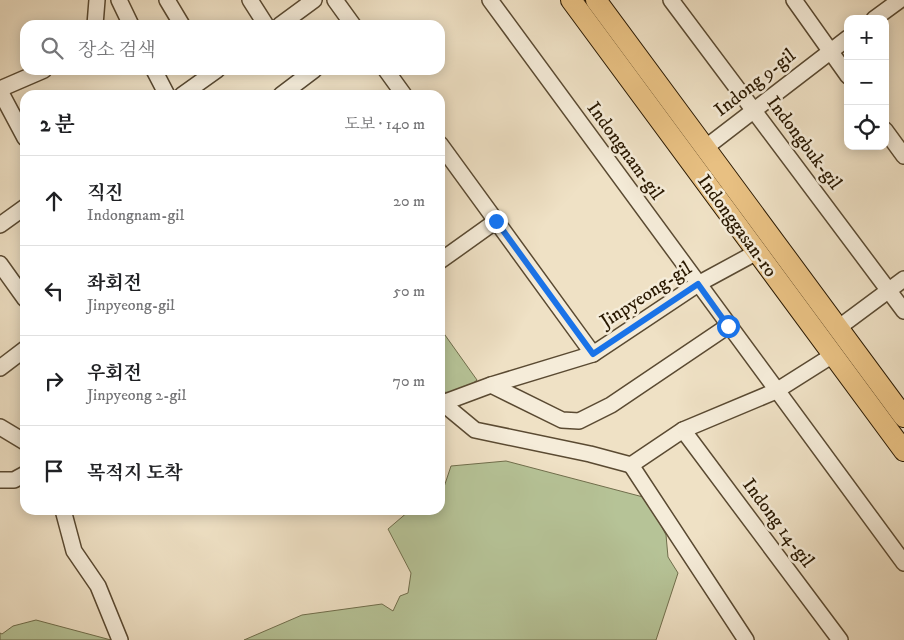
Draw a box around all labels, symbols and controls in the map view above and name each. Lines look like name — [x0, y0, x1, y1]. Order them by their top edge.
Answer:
map controls — [844, 15, 889, 150]
button: + — [844, 15, 889, 60]
search box — [20, 20, 445, 75]
icon: search — [38, 34, 66, 62]
text: 장소 검색 — [78, 39, 156, 62]
street label: Indong 9-gil — [710, 44, 800, 122]
button: − — [844, 60, 889, 105]
street label: Indongbuk-gil — [762, 92, 847, 194]
street label: Indongnam-gil — [582, 98, 668, 205]
button: locate — [844, 105, 889, 150]
text: 2 분 — [40, 112, 75, 138]
text: 도보 · 140 m — [344, 114, 425, 134]
street label: Indonggasan-ro — [692, 170, 782, 282]
text: 직진 — [87, 182, 124, 205]
icon: ahead — [40, 187, 68, 215]
text: 20 m — [393, 191, 425, 211]
text: Indongnam-gil — [87, 205, 184, 225]
route end — [485, 210, 508, 233]
street label: Jinpyeong-gil — [594, 257, 696, 334]
text: 좌회전 — [87, 272, 142, 295]
icon: left — [40, 277, 68, 305]
text: 50 m — [393, 281, 425, 301]
text: Jinpyeong-gil — [87, 295, 175, 315]
route start — [717, 315, 740, 338]
text: 우회전 — [87, 362, 142, 385]
icon: right — [40, 367, 68, 395]
text: 70 m — [393, 371, 425, 391]
text: Jinpyeong 2-gil — [87, 385, 186, 405]
icon: arrive — [40, 457, 68, 485]
text: 목적지 도착 — [87, 462, 183, 485]
street label: Indong 14-gil — [737, 474, 819, 572]

